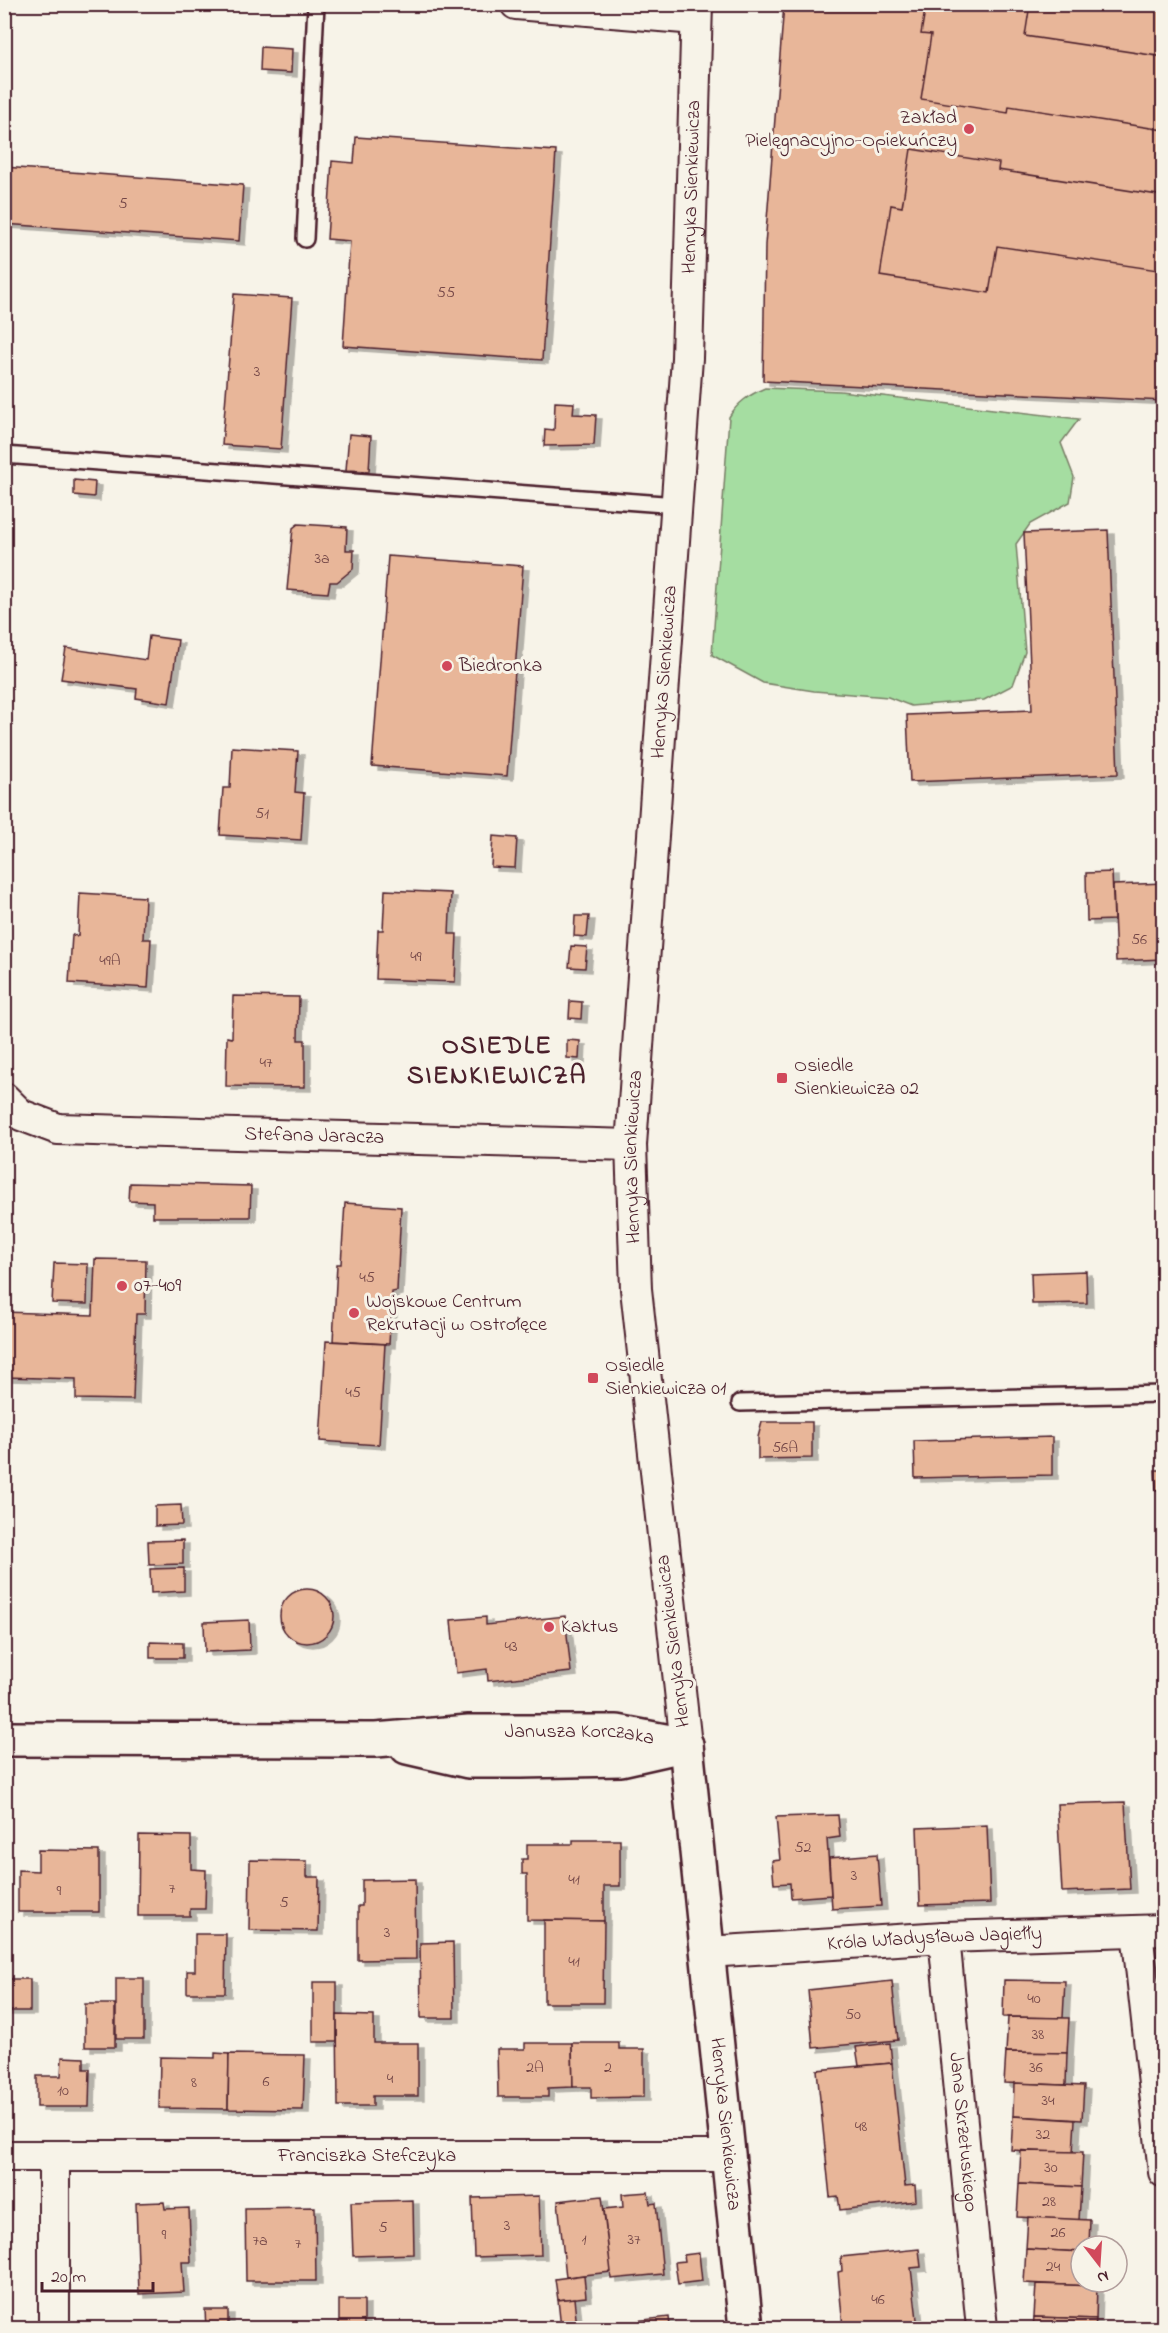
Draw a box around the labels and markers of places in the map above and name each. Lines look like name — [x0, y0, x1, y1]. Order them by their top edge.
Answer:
place label: Zakład Pielęgnacyjno-Opiekuńczy — [745, 104, 957, 157]
marker: Zakład Pielęgnacyjno-Opiekuńczy — [962, 122, 976, 136]
place label: Biedronka — [458, 652, 542, 681]
marker: Biedronka — [440, 659, 454, 673]
place label: Osiedle Sienkiewicza 02 — [794, 1052, 919, 1104]
marker: Osiedle Sienkiewicza 02 — [775, 1071, 789, 1085]
place label: 07-409 — [134, 1272, 181, 1301]
marker: 07-409 — [115, 1279, 129, 1293]
place label: Wojskowe Centrum Rekrutacji w Ostrołęce — [366, 1288, 547, 1340]
marker: Wojskowe Centrum Rekrutacji w Ostrołęce — [347, 1306, 361, 1320]
place label: Osiedle Sienkiewicza 01 — [605, 1352, 726, 1404]
marker: Osiedle Sienkiewicza 01 — [586, 1371, 600, 1385]
place label: Kaktus — [561, 1613, 619, 1642]
marker: Kaktus — [542, 1620, 556, 1634]

